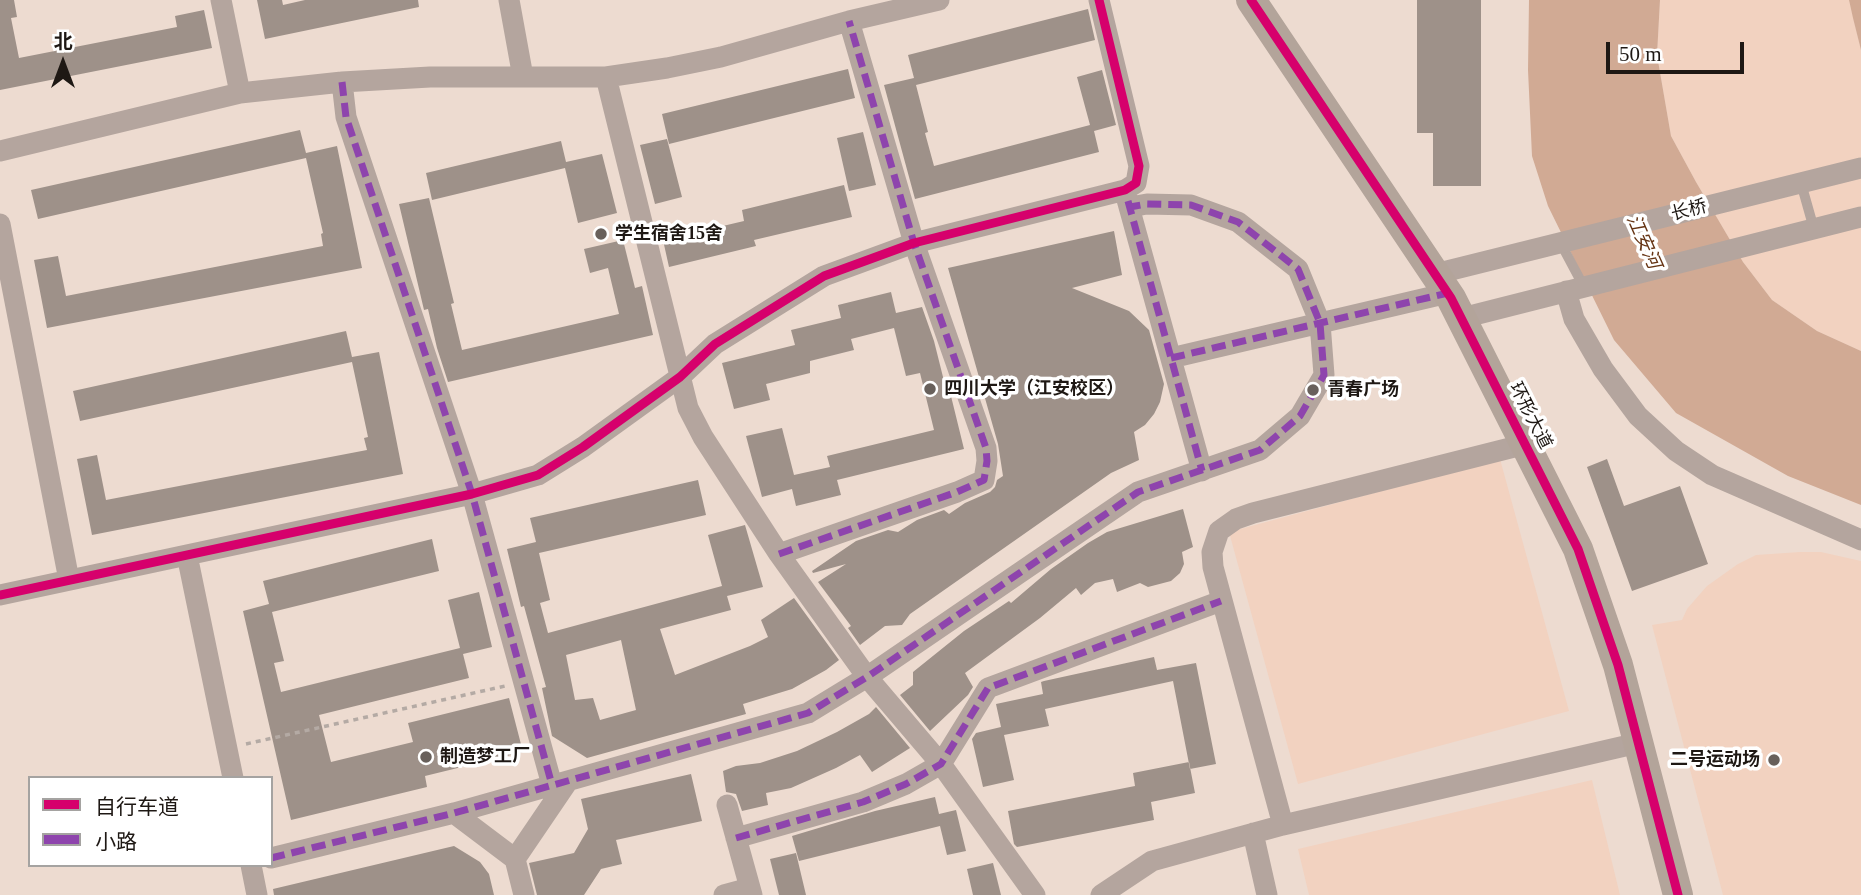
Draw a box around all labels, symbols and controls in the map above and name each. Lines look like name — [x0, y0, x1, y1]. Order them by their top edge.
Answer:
north arrow — [28, 28, 98, 98]
scale bar — [1609, 28, 1747, 72]
text: 北 — [53, 31, 73, 52]
text: 50 m — [1619, 42, 1662, 66]
street label: 长桥 — [1669, 196, 1709, 226]
water label: 江安河 — [1621, 211, 1665, 273]
place label: 学生宿舍15舍 — [615, 223, 723, 245]
marker: 学生宿舍15舍 — [593, 226, 609, 242]
place label: 四川大学（江安校区） — [944, 378, 1124, 400]
place label: 青春广场 — [1327, 379, 1399, 401]
street label: 环形大道 — [1504, 379, 1556, 453]
marker: 四川大学（江安校区） — [922, 381, 938, 397]
marker: 青春广场 — [1305, 382, 1321, 398]
place label: 制造梦工厂 — [440, 746, 530, 768]
marker: 制造梦工厂 — [418, 749, 434, 765]
place label: 二号运动场 — [1670, 749, 1760, 771]
marker: 二号运动场 — [1766, 752, 1782, 768]
legend — [28, 776, 273, 867]
text: 自行车道 — [95, 795, 179, 819]
text: 小路 — [95, 830, 137, 854]

